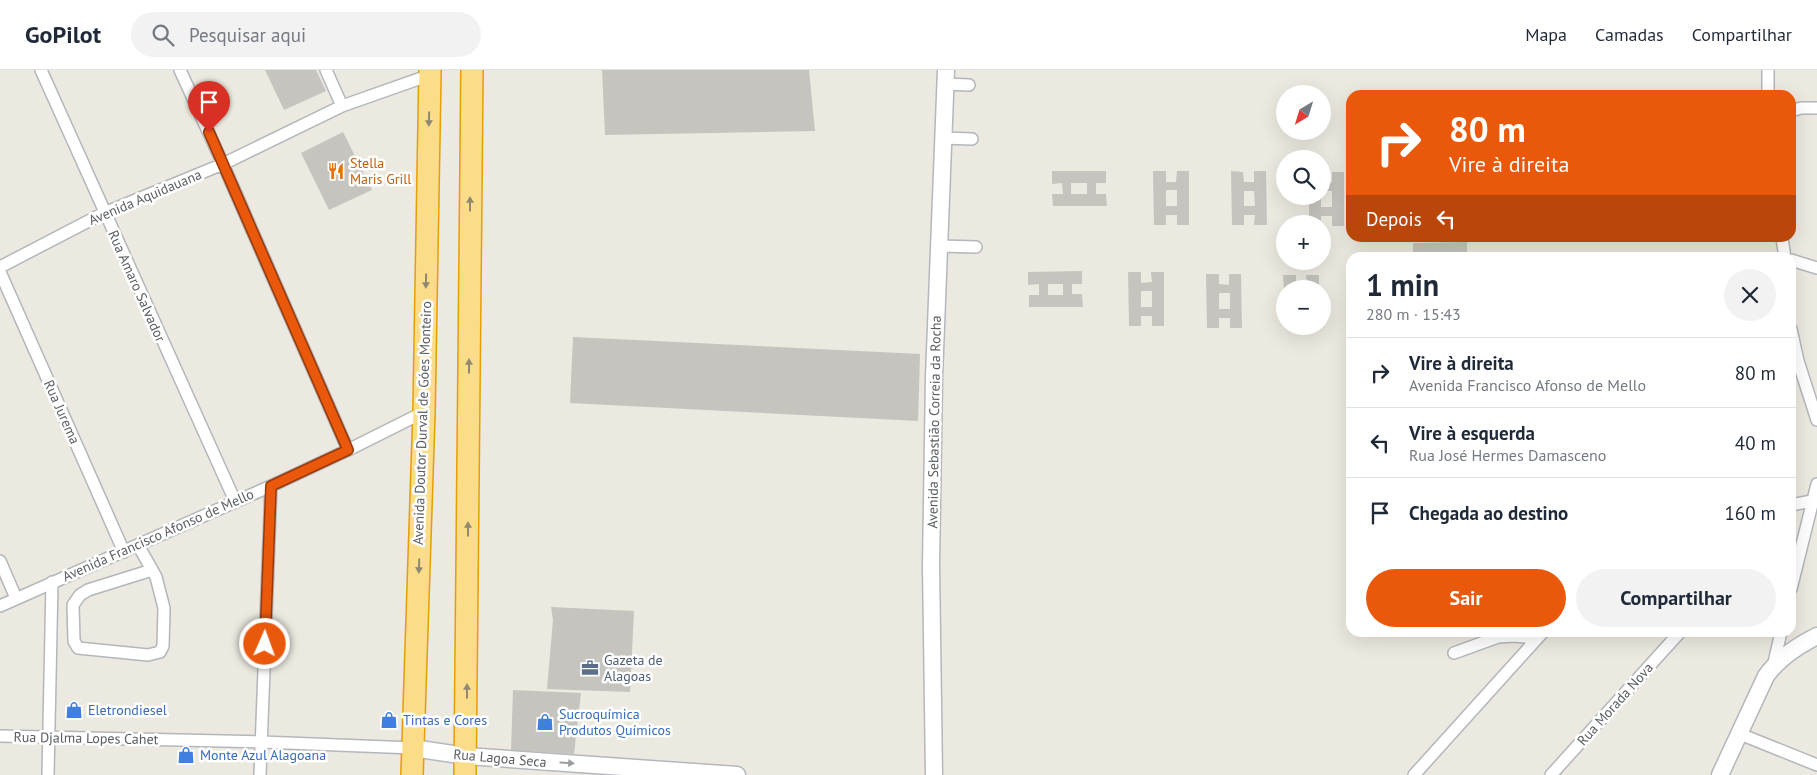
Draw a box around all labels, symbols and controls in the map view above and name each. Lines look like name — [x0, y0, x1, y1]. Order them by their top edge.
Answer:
search box — [131, 12, 481, 57]
text: GoPilot — [25, 19, 101, 50]
icon: search — [149, 21, 177, 49]
text: Pesquisar aqui — [189, 23, 306, 47]
text: Mapa — [1525, 23, 1567, 46]
text: Camadas — [1595, 23, 1664, 46]
text: Compartilhar — [1692, 23, 1792, 46]
pin — [188, 81, 230, 132]
north arrow — [1276, 85, 1331, 140]
map controls — [1276, 85, 1331, 335]
icon: arrive — [195, 88, 223, 116]
text: 80 m — [1449, 106, 1526, 152]
icon: right — [1366, 110, 1431, 175]
one-way arrow — [425, 111, 433, 127]
button: search — [1276, 150, 1331, 205]
text: Vire à direita — [1449, 150, 1569, 178]
place label: Stella Maris Grill — [350, 154, 411, 188]
restaurant icon: Stella Maris Grill — [326, 161, 346, 181]
street label: Avenida Aquidauana — [86, 165, 204, 229]
one-way arrow — [466, 196, 474, 212]
icon: left — [1432, 205, 1460, 233]
text: Depois — [1366, 207, 1422, 231]
button: + — [1276, 215, 1331, 270]
street label: Rua Amaro Salvador — [104, 227, 170, 345]
text: 1 min — [1366, 265, 1439, 304]
button: close — [1724, 269, 1776, 321]
one-way arrow — [422, 273, 430, 289]
button: − — [1276, 280, 1331, 335]
street label: Avenida Doutor Durval de Góes Monteiro — [409, 301, 435, 545]
text: 280 m · 15:43 — [1366, 304, 1461, 324]
street label: Avenida Sebastião Correia da Rocha — [923, 315, 945, 529]
text: Vire à direita — [1409, 351, 1514, 375]
one-way arrow — [465, 358, 473, 374]
icon: right — [1366, 359, 1394, 387]
text: 80 m — [1735, 361, 1776, 385]
text: Avenida Francisco Afonso de Mello — [1409, 375, 1646, 395]
street label: Rua Jurema — [40, 377, 84, 447]
text: Vire à esquerda — [1409, 421, 1535, 445]
icon: left — [1366, 429, 1394, 457]
text: 40 m — [1735, 431, 1776, 455]
text: Rua José Hermes Damasceno — [1409, 445, 1606, 465]
street label: Avenida Francisco Afonso de Mello — [60, 485, 256, 585]
icon: arrive — [1366, 499, 1394, 527]
text: Chegada ao destino — [1409, 501, 1568, 525]
text: 160 m — [1724, 501, 1776, 525]
one-way arrow — [464, 521, 472, 537]
one-way arrow — [414, 558, 422, 574]
button: Sair — [1366, 569, 1566, 627]
button: Compartilhar — [1576, 569, 1776, 627]
position arrow — [238, 617, 290, 669]
place label: Gazeta de Alagoas — [604, 651, 663, 685]
office icon: Gazeta de Alagoas — [580, 658, 600, 678]
street label: Rua Morada Nova — [1573, 659, 1657, 749]
one-way arrow — [463, 683, 471, 699]
shop icon: Eletrondiesel — [64, 700, 84, 720]
place label: Eletrondiesel — [88, 701, 167, 719]
place label: Sucroquímica Produtos Químicos — [559, 705, 671, 739]
shop icon: Tintas e Cores — [379, 710, 399, 730]
place label: Tintas e Cores — [403, 711, 487, 729]
shop icon: Sucroquímica Produtos Químicos — [535, 712, 555, 732]
street label: Rua Djalma Lopes Cahet — [13, 728, 159, 748]
shop icon: Monte Azul Alagoana — [176, 745, 196, 765]
street label: Rua Lagoa Seca — [453, 745, 547, 771]
place label: Monte Azul Alagoana — [200, 746, 326, 764]
one-way arrow — [559, 759, 575, 767]

